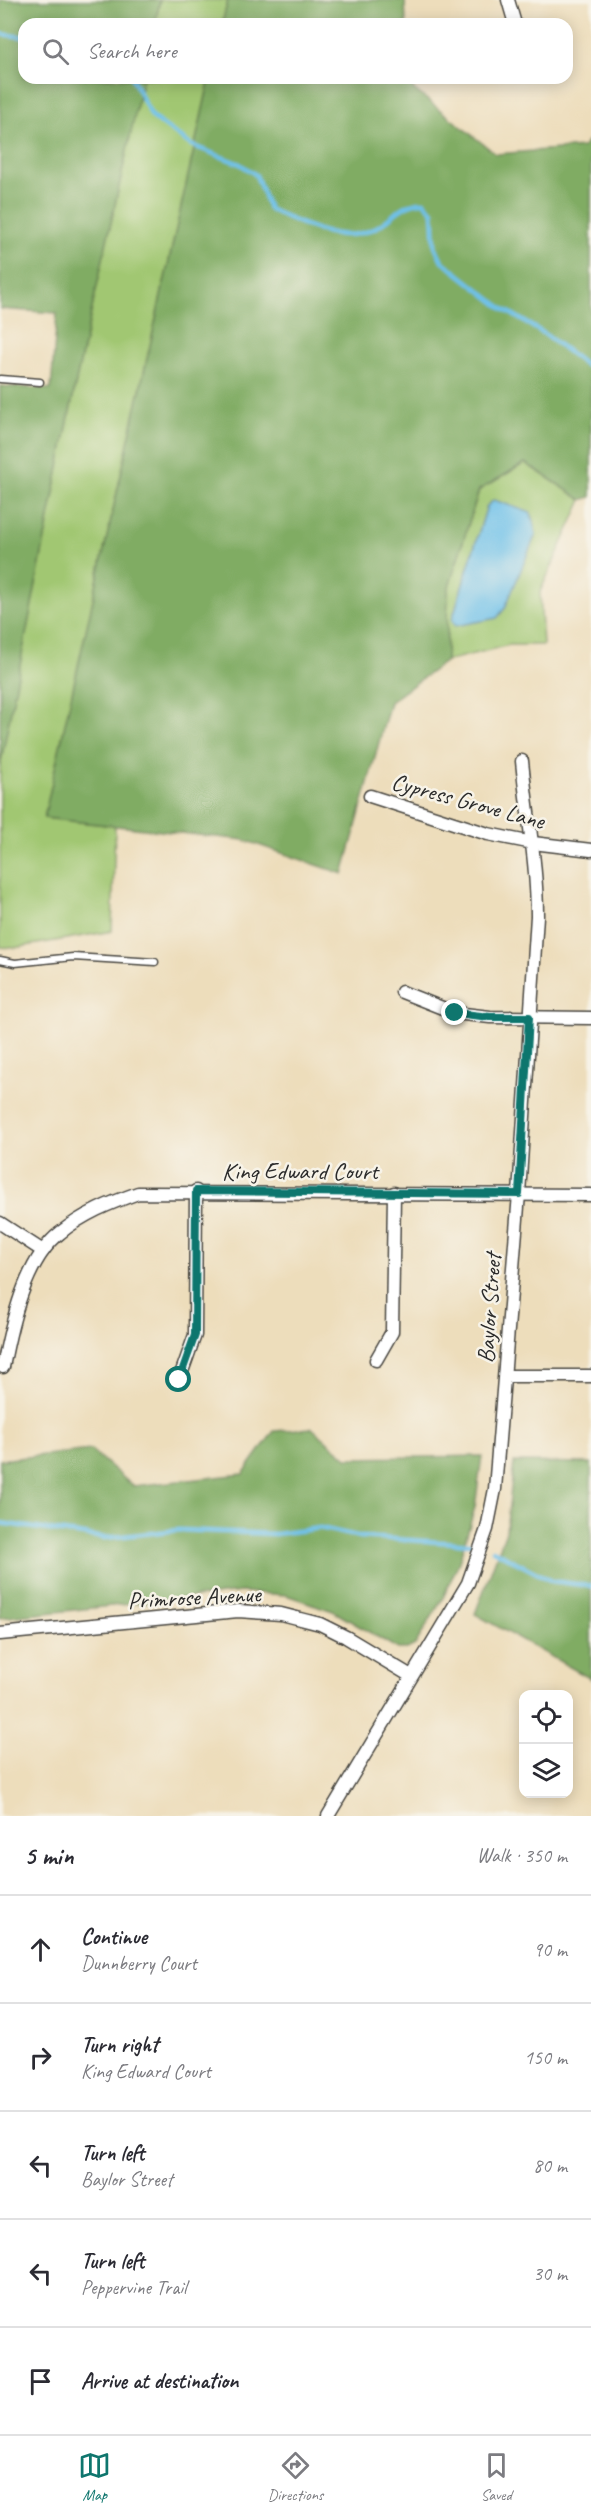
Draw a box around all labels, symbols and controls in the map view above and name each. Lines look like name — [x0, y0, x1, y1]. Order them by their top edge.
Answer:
search box — [18, 18, 573, 84]
icon: search — [39, 35, 72, 68]
text: Search here — [87, 37, 177, 65]
street label: Cypress Grove Lane — [388, 766, 550, 836]
route end — [441, 999, 467, 1025]
street label: King Edward Court — [222, 1156, 380, 1186]
street label: Baylor Street — [470, 1249, 508, 1364]
route start — [165, 1366, 191, 1392]
street label: Primrose Avenue — [127, 1578, 264, 1615]
map controls — [519, 1690, 573, 1798]
button: locate — [519, 1690, 573, 1744]
button: layers — [519, 1744, 573, 1798]
text: 5 min — [24, 1839, 73, 1872]
text: Walk · 350 m — [477, 1843, 567, 1868]
text: Continue — [81, 1923, 147, 1951]
icon: ahead — [24, 1933, 57, 1966]
text: 90 m — [533, 1937, 567, 1962]
text: Dunnberry Court — [81, 1951, 197, 1976]
text: Turn right — [81, 2031, 158, 2059]
icon: right — [24, 2041, 57, 2074]
text: 150 m — [524, 2045, 567, 2070]
text: King Edward Court — [81, 2059, 211, 2084]
text: Turn left — [81, 2139, 145, 2167]
icon: left — [24, 2149, 57, 2182]
text: 80 m — [533, 2153, 567, 2178]
text: Baylor Street — [81, 2167, 173, 2192]
text: Turn left — [81, 2247, 145, 2275]
icon: left — [24, 2257, 57, 2290]
text: 30 m — [533, 2261, 567, 2286]
text: Peppervine Trail — [81, 2275, 186, 2300]
icon: arrive — [24, 2365, 57, 2398]
text: Arrive at destination — [81, 2367, 238, 2395]
tab: Map — [78, 2449, 111, 2505]
tab: Directions — [268, 2449, 323, 2505]
tab: Saved — [480, 2449, 513, 2505]

